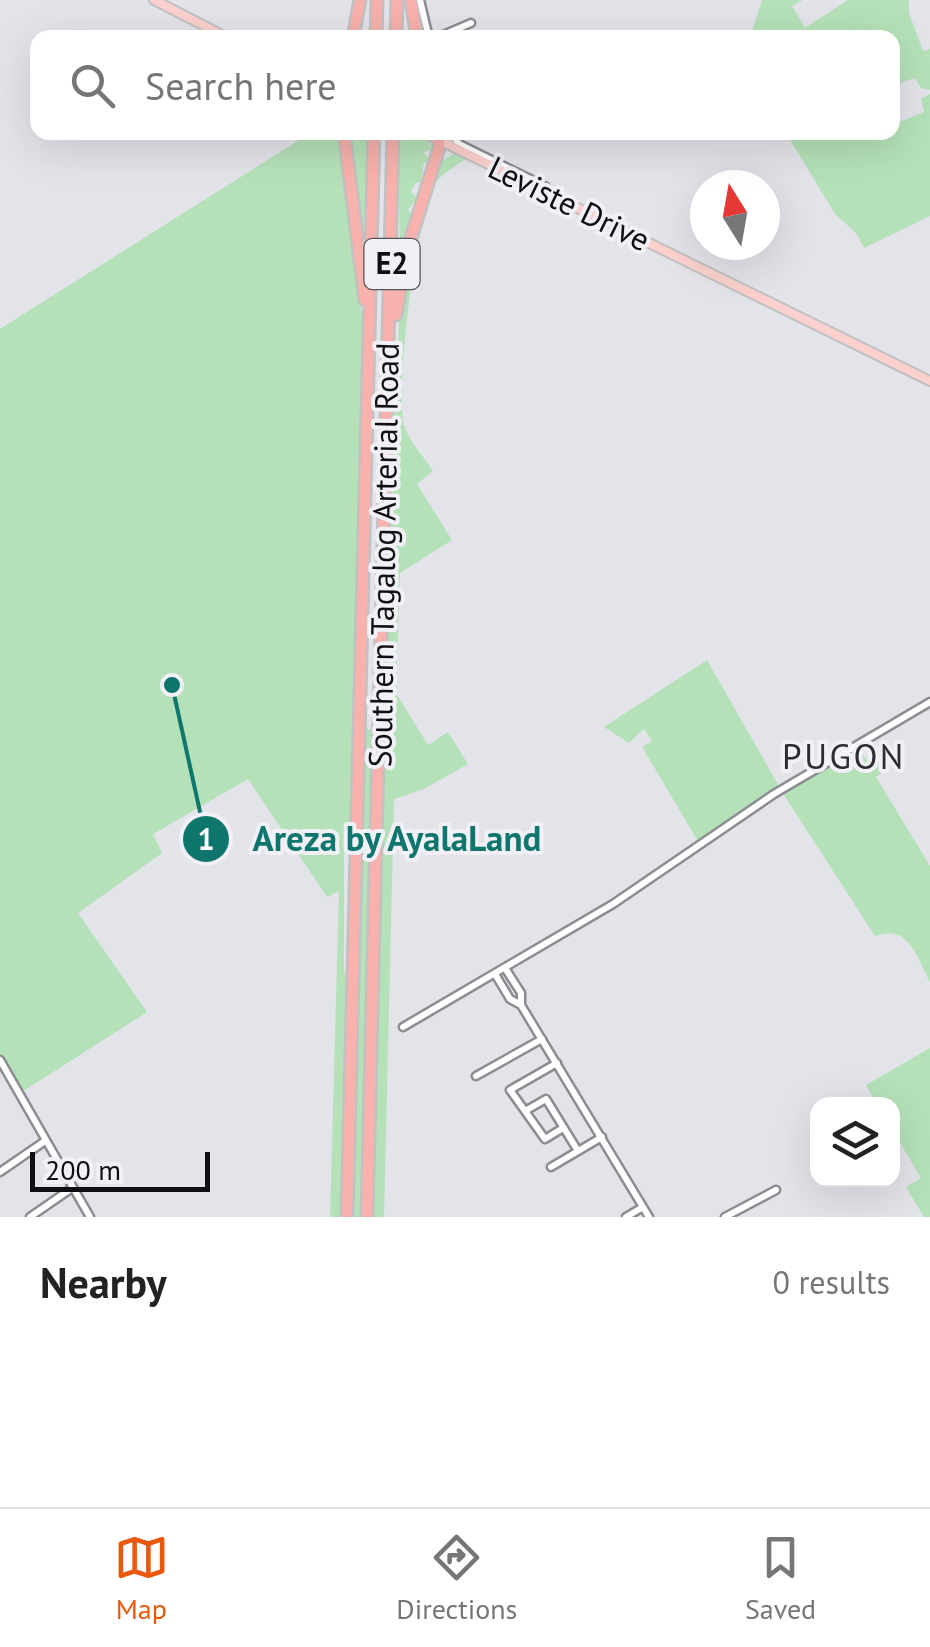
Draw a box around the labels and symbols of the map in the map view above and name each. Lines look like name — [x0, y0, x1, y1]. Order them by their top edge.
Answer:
street label: Leviste Drive — [482, 146, 657, 260]
north arrow — [690, 170, 780, 260]
road number: E2 — [364, 239, 420, 289]
street label: Southern Tagalog Arterial Road — [358, 342, 408, 768]
district label: PUGON — [782, 733, 906, 779]
callout: Areza by AyalaLand — [181, 807, 562, 872]
text: Areza by AyalaLand — [253, 815, 541, 861]
text: 1 — [197, 819, 215, 858]
scale bar — [30, 1147, 210, 1192]

